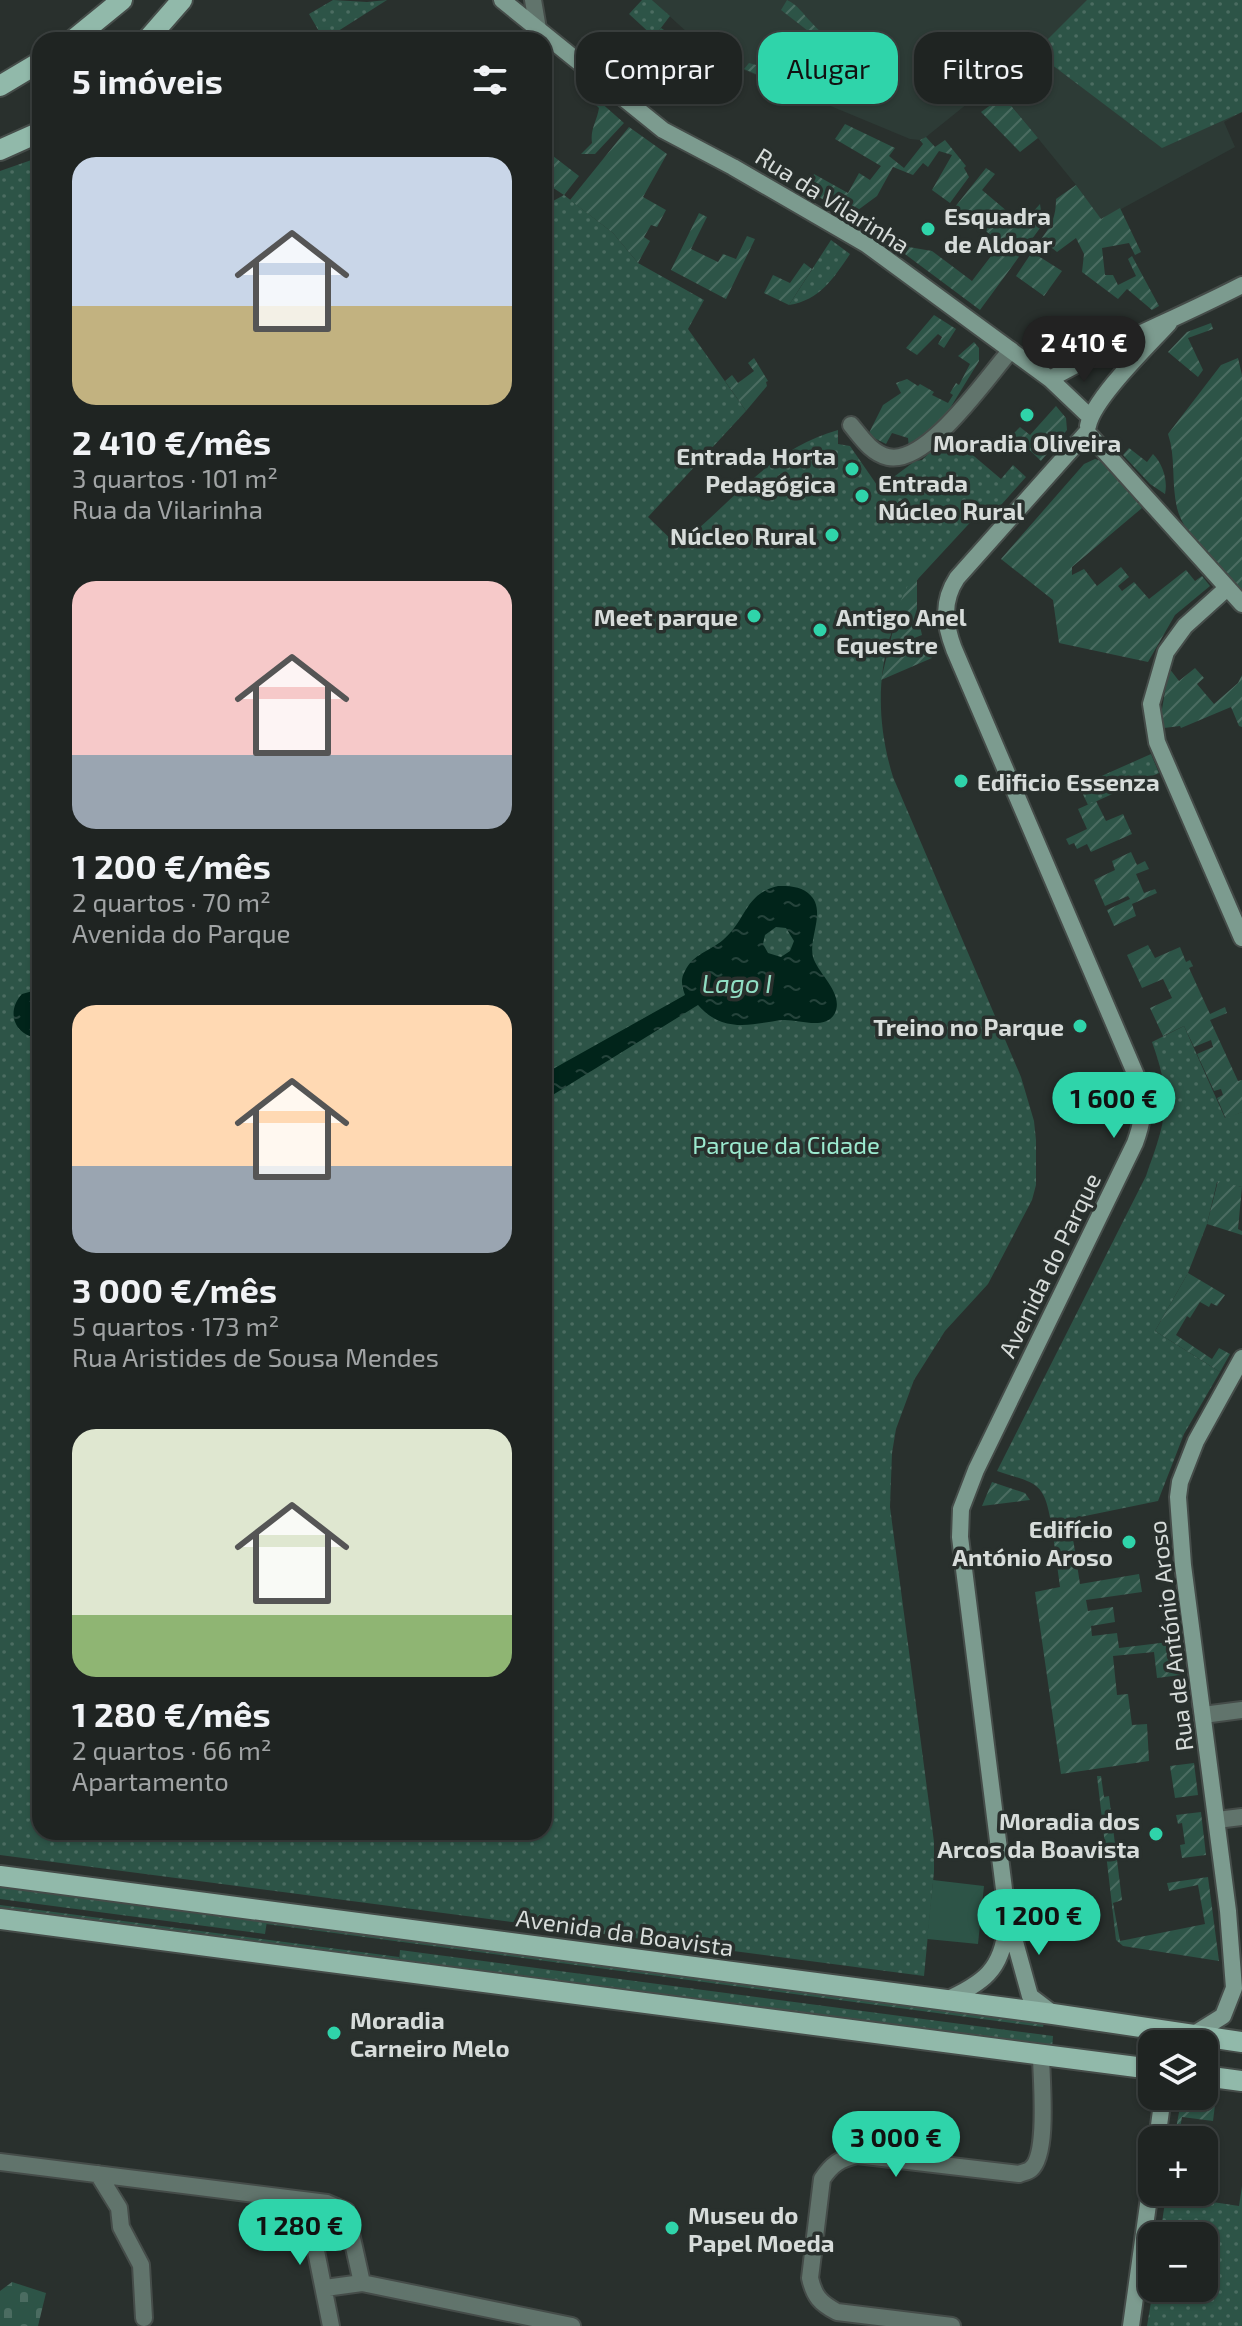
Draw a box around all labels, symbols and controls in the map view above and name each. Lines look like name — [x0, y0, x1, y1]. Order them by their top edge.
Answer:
chip: Comprar — [576, 32, 742, 104]
chip: Alugar — [758, 32, 898, 104]
chip: Filtros — [914, 32, 1052, 104]
icon: filters — [468, 58, 512, 102]
text: 5 imóveis — [72, 60, 223, 101]
street label: Rua da Vilarinha — [751, 141, 915, 259]
place label: Esquadra de Aldoar — [944, 201, 1053, 258]
icon: home — [220, 209, 364, 353]
marker: Esquadra de Aldoar — [919, 220, 937, 238]
pin: 2 410 € — [1010, 316, 1158, 384]
text: 2 410 € — [1040, 326, 1128, 357]
marker: Moradia Oliveira — [1018, 406, 1036, 424]
text: 2 410 €/mês — [72, 421, 271, 462]
place label: Moradia Oliveira — [933, 428, 1121, 457]
place label: Entrada Horta Pedagógica — [676, 441, 836, 498]
marker: Entrada Horta Pedagógica — [843, 460, 861, 478]
text: 3 quartos · 101 m² — [72, 462, 278, 493]
place label: Entrada Núcleo Rural — [878, 468, 1024, 525]
marker: Entrada Núcleo Rural — [853, 487, 871, 505]
text: Rua da Vilarinha — [72, 493, 263, 524]
place label: Núcleo Rural — [670, 521, 816, 550]
marker: Núcleo Rural — [823, 526, 841, 544]
place label: Meet parque — [594, 602, 738, 631]
place label: Antigo Anel Equestre — [836, 602, 967, 659]
marker: Meet parque — [745, 607, 763, 625]
marker: Antigo Anel Equestre — [811, 621, 829, 639]
icon: home — [220, 633, 364, 777]
place label: Edificio Essenza — [977, 767, 1160, 796]
marker: Edificio Essenza — [952, 772, 970, 790]
text: 1 200 €/mês — [72, 845, 271, 886]
text: 2 quartos · 70 m² — [72, 886, 271, 917]
text: Avenida do Parque — [72, 917, 290, 948]
water label: Lago I — [702, 967, 772, 998]
place label: Treino no Parque — [873, 1012, 1064, 1041]
marker: Treino no Parque — [1071, 1017, 1089, 1035]
icon: home — [220, 1057, 364, 1201]
pin: 1 600 € — [1040, 1072, 1188, 1140]
text: 1 600 € — [1070, 1082, 1158, 1113]
park label: Parque da Cidade — [692, 1130, 880, 1159]
street label: Avenida do Parque — [992, 1168, 1106, 1362]
text: 3 000 €/mês — [72, 1269, 277, 1310]
text: 5 quartos · 173 m² — [72, 1310, 279, 1341]
text: Rua Aristides de Sousa Mendes — [72, 1341, 439, 1372]
icon: home — [220, 1481, 364, 1625]
place label: Edifício António Aroso — [952, 1514, 1113, 1571]
street label: Rua de António Aroso — [1141, 1519, 1199, 1753]
marker: Edifício António Aroso — [1120, 1533, 1138, 1551]
text: 1 280 €/mês — [72, 1693, 270, 1734]
text: 2 quartos · 66 m² — [72, 1734, 271, 1765]
text: Apartamento — [72, 1765, 229, 1796]
place label: Moradia dos Arcos da Boavista — [937, 1806, 1140, 1863]
marker: Moradia dos Arcos da Boavista — [1147, 1825, 1165, 1843]
pin: 1 200 € — [965, 1889, 1113, 1957]
text: 1 200 € — [995, 1899, 1083, 1930]
street label: Avenida da Boavista — [514, 1902, 736, 1962]
place label: Moradia Carneiro Melo — [350, 2005, 510, 2062]
marker: Moradia Carneiro Melo — [325, 2024, 343, 2042]
map controls — [1138, 2030, 1218, 2302]
button: layers — [1138, 2030, 1218, 2110]
pin: 3 000 € — [822, 2111, 970, 2179]
text: 3 000 € — [850, 2121, 942, 2152]
button: + — [1138, 2126, 1218, 2206]
pin: 1 280 € — [226, 2199, 374, 2267]
place label: Museu do Papel Moeda — [688, 2200, 835, 2257]
text: 1 280 € — [257, 2209, 343, 2240]
marker: Museu do Papel Moeda — [663, 2219, 681, 2237]
button: − — [1138, 2222, 1218, 2302]

